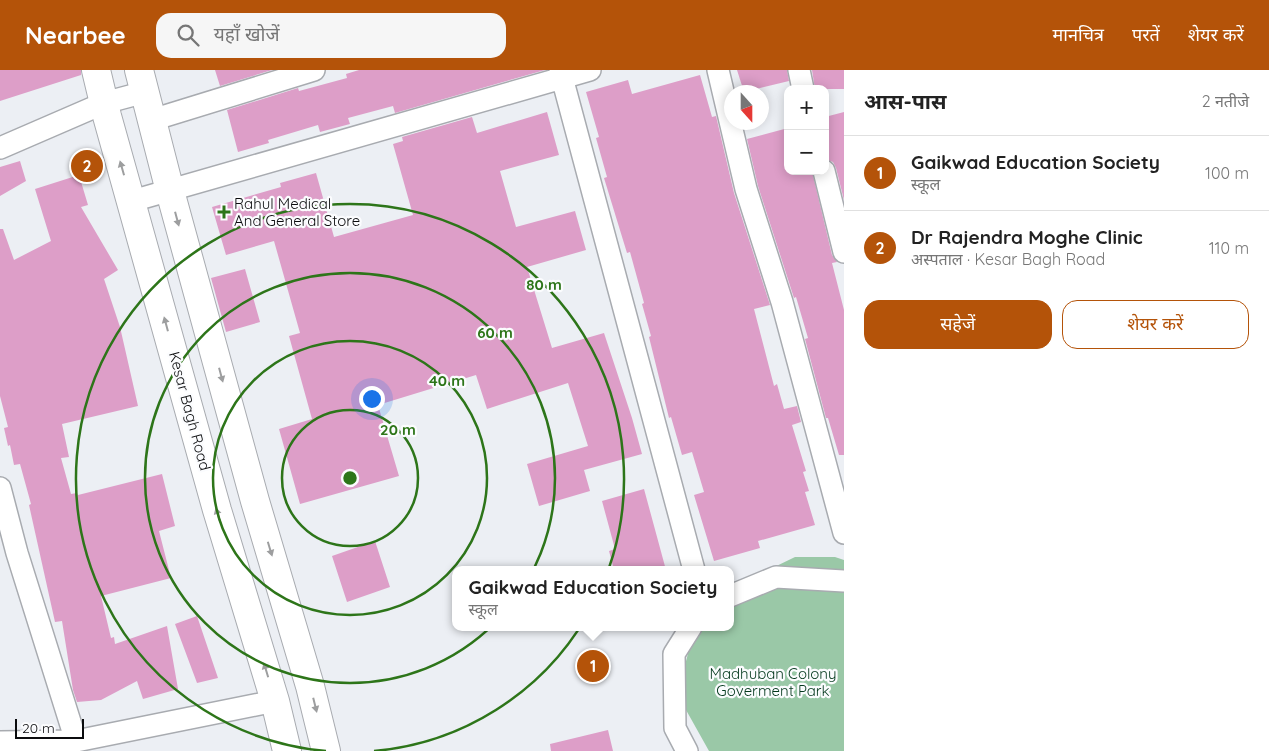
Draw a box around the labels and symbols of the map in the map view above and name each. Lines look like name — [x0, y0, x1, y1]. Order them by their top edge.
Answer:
north arrow — [724, 85, 769, 130]
pin: 2 — [71, 147, 103, 185]
one-way arrow — [118, 160, 126, 175]
place label: Rahul Medical And General Store — [234, 194, 360, 230]
marker: Rahul Medical And General Store — [218, 206, 230, 218]
one-way arrow — [174, 211, 182, 226]
text: 80 m — [526, 275, 562, 294]
one-way arrow — [161, 317, 169, 332]
text: 60 m — [477, 323, 513, 342]
street label: Kesar Bagh Road — [165, 349, 215, 473]
one-way arrow — [217, 368, 225, 383]
text: 40 m — [429, 371, 465, 390]
your location — [359, 386, 385, 412]
text: 20 m — [380, 420, 416, 439]
centre of rings — [341, 469, 359, 487]
one-way arrow — [214, 507, 222, 522]
one-way arrow — [266, 541, 274, 556]
pin: 1 — [577, 647, 609, 685]
one-way arrow — [261, 662, 269, 677]
park label: Madhuban Colony Goverment Park — [710, 664, 836, 700]
one-way arrow — [311, 697, 319, 712]
scale bar — [15, 716, 84, 739]

